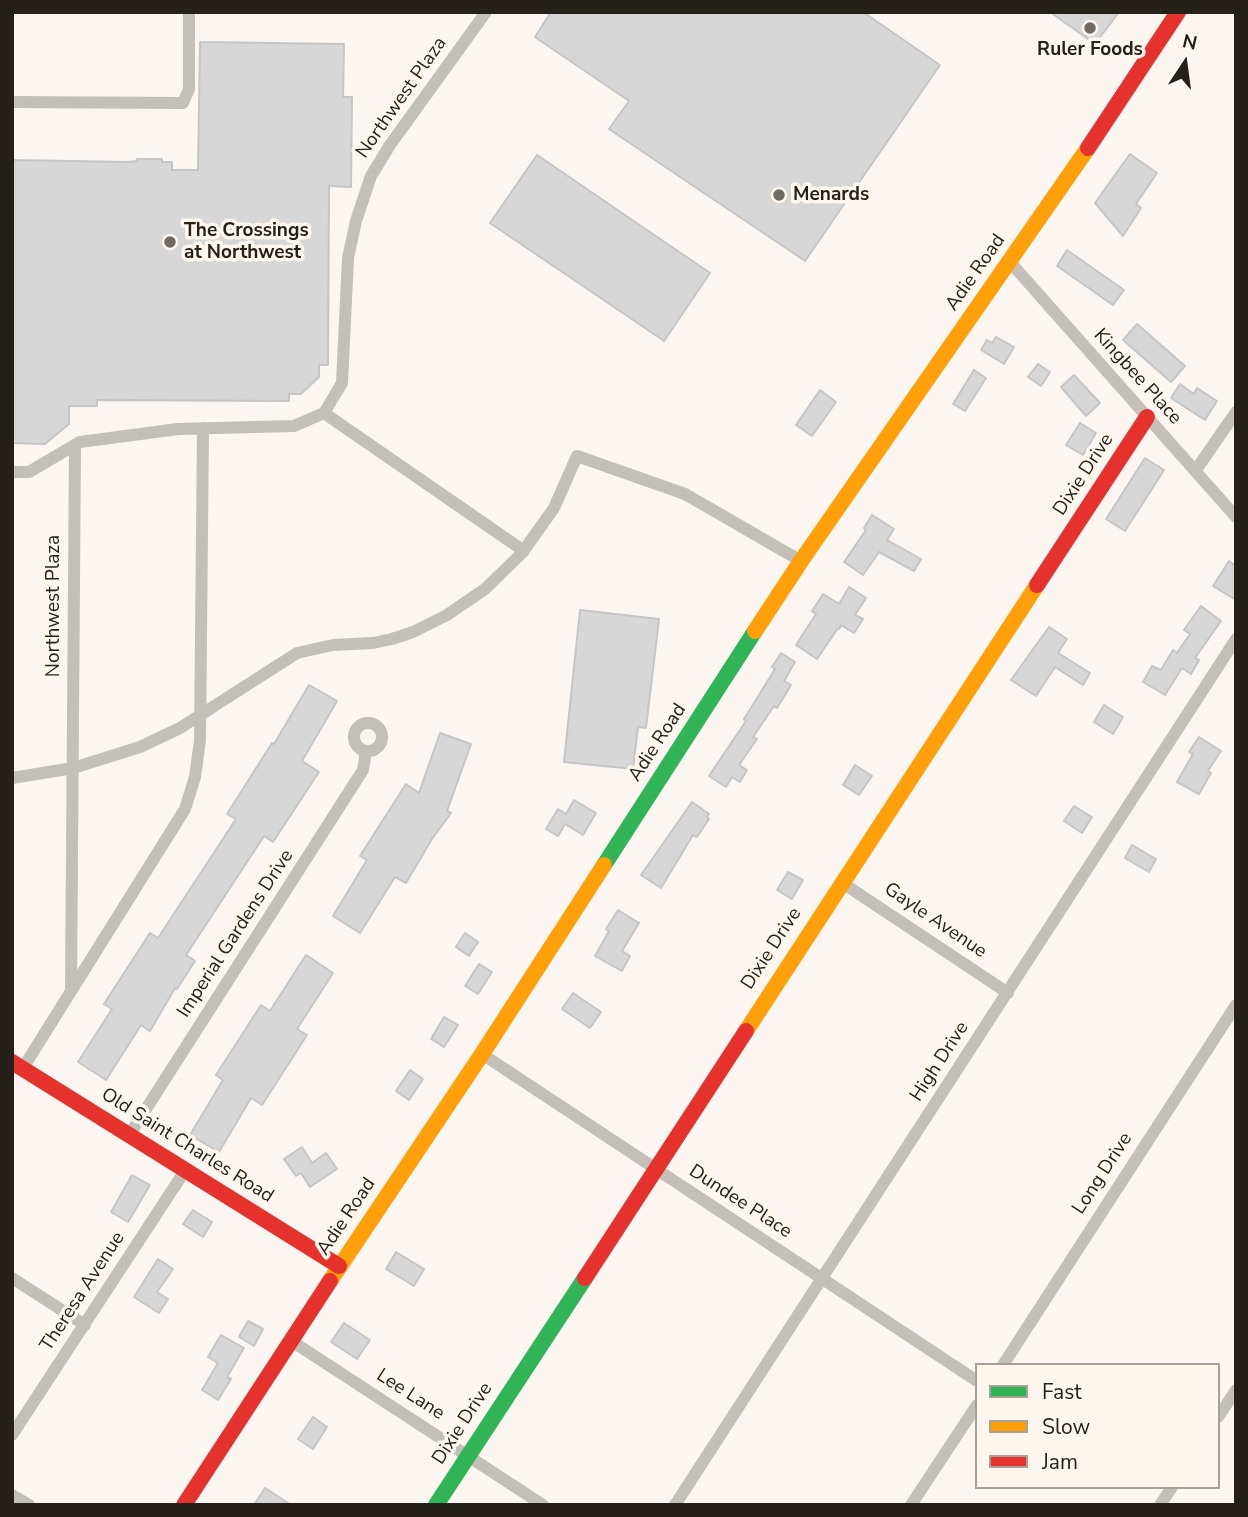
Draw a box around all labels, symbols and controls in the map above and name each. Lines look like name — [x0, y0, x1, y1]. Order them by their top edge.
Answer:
marker: Ruler Foods — [1082, 20, 1098, 36]
north arrow — [1150, 28, 1220, 98]
text: N — [1180, 28, 1200, 57]
street label: Northwest Plaza — [352, 33, 452, 163]
place label: Ruler Foods — [1037, 39, 1143, 61]
place label: Menards — [793, 184, 869, 206]
marker: Menards — [771, 187, 787, 203]
place label: The Crossings at Northwest — [184, 220, 309, 264]
street label: Adie Road — [941, 230, 1011, 316]
marker: The Crossings at Northwest — [162, 234, 178, 250]
street label: Kingbee Place — [1088, 324, 1186, 430]
street label: Dixie Drive — [1049, 430, 1119, 520]
street label: Northwest Plaza — [43, 535, 65, 677]
street label: Adie Road — [624, 700, 692, 786]
street label: Imperial Gardens Drive — [173, 846, 299, 1022]
street label: Gayle Avenue — [879, 878, 991, 964]
street label: Dixie Drive — [737, 904, 807, 994]
street label: High Drive — [906, 1018, 974, 1106]
street label: Old Saint Charles Road — [97, 1084, 277, 1208]
street label: Long Drive — [1068, 1129, 1138, 1219]
street label: Dundee Place — [684, 1160, 796, 1244]
street label: Adie Road — [313, 1174, 381, 1260]
street label: Theresa Avenue — [36, 1228, 130, 1356]
legend — [975, 1363, 1220, 1489]
street label: Lee Lane — [372, 1365, 448, 1425]
text: Fast — [1042, 1378, 1082, 1406]
street label: Dixie Drive — [428, 1379, 498, 1469]
text: Slow — [1042, 1413, 1090, 1441]
text: Jam — [1042, 1448, 1078, 1476]

